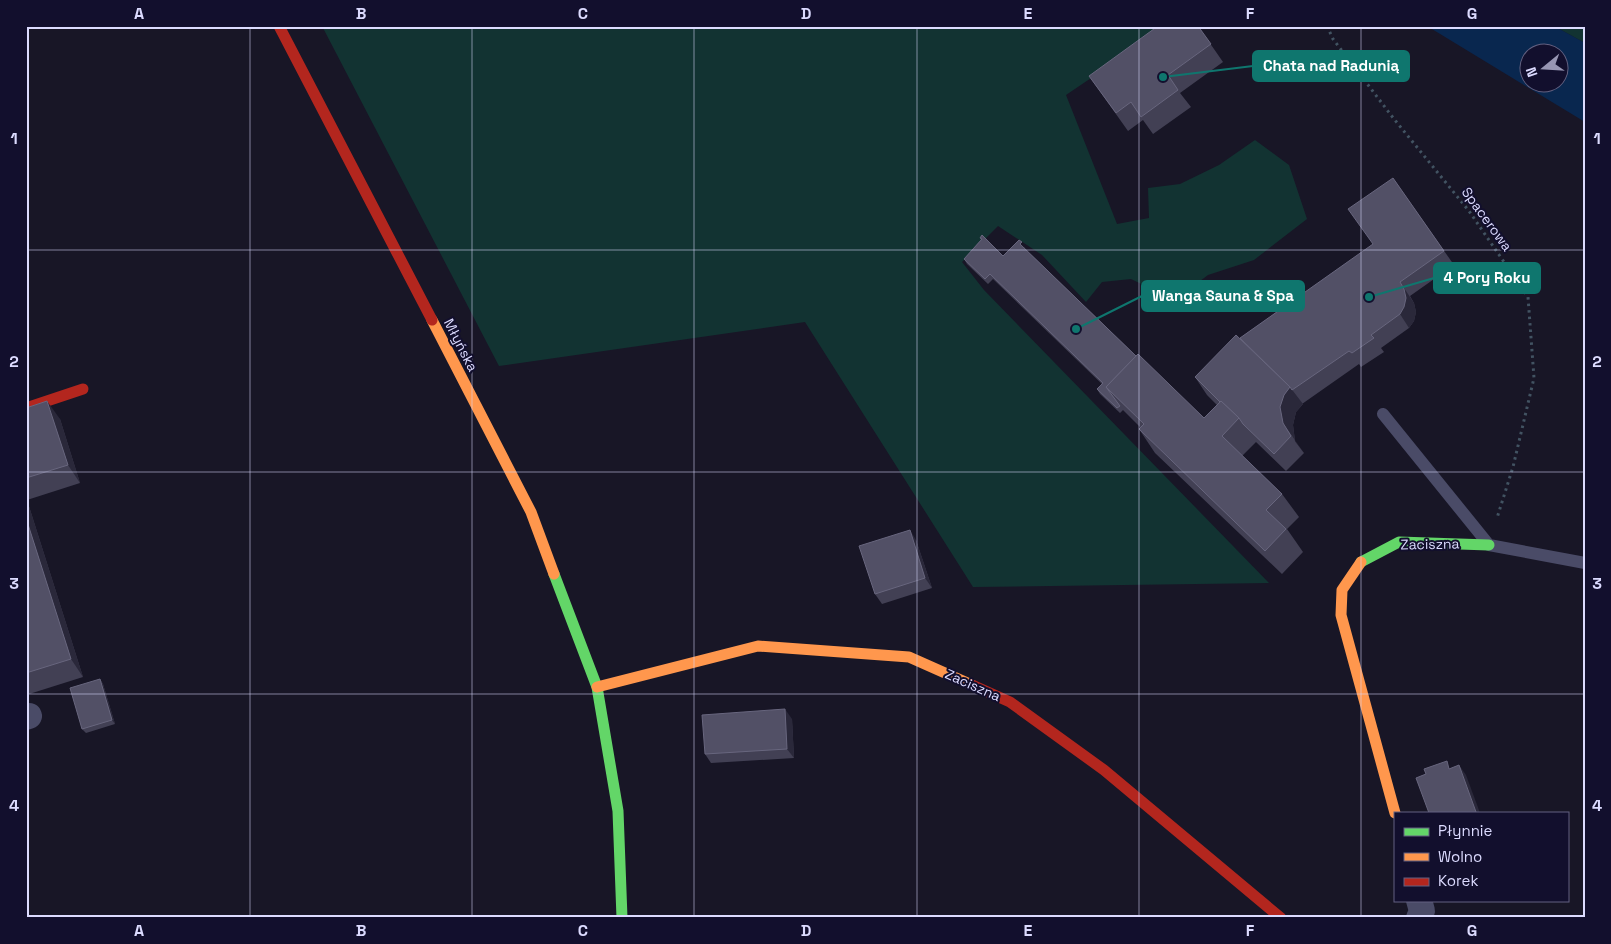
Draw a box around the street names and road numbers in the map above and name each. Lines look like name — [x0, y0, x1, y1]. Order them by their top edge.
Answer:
street label: Spacerowa — [1458, 183, 1516, 255]
street label: Młyńska — [440, 315, 482, 375]
street label: Zaciszna — [1400, 534, 1460, 554]
street label: Zaciszna — [942, 665, 1004, 705]

